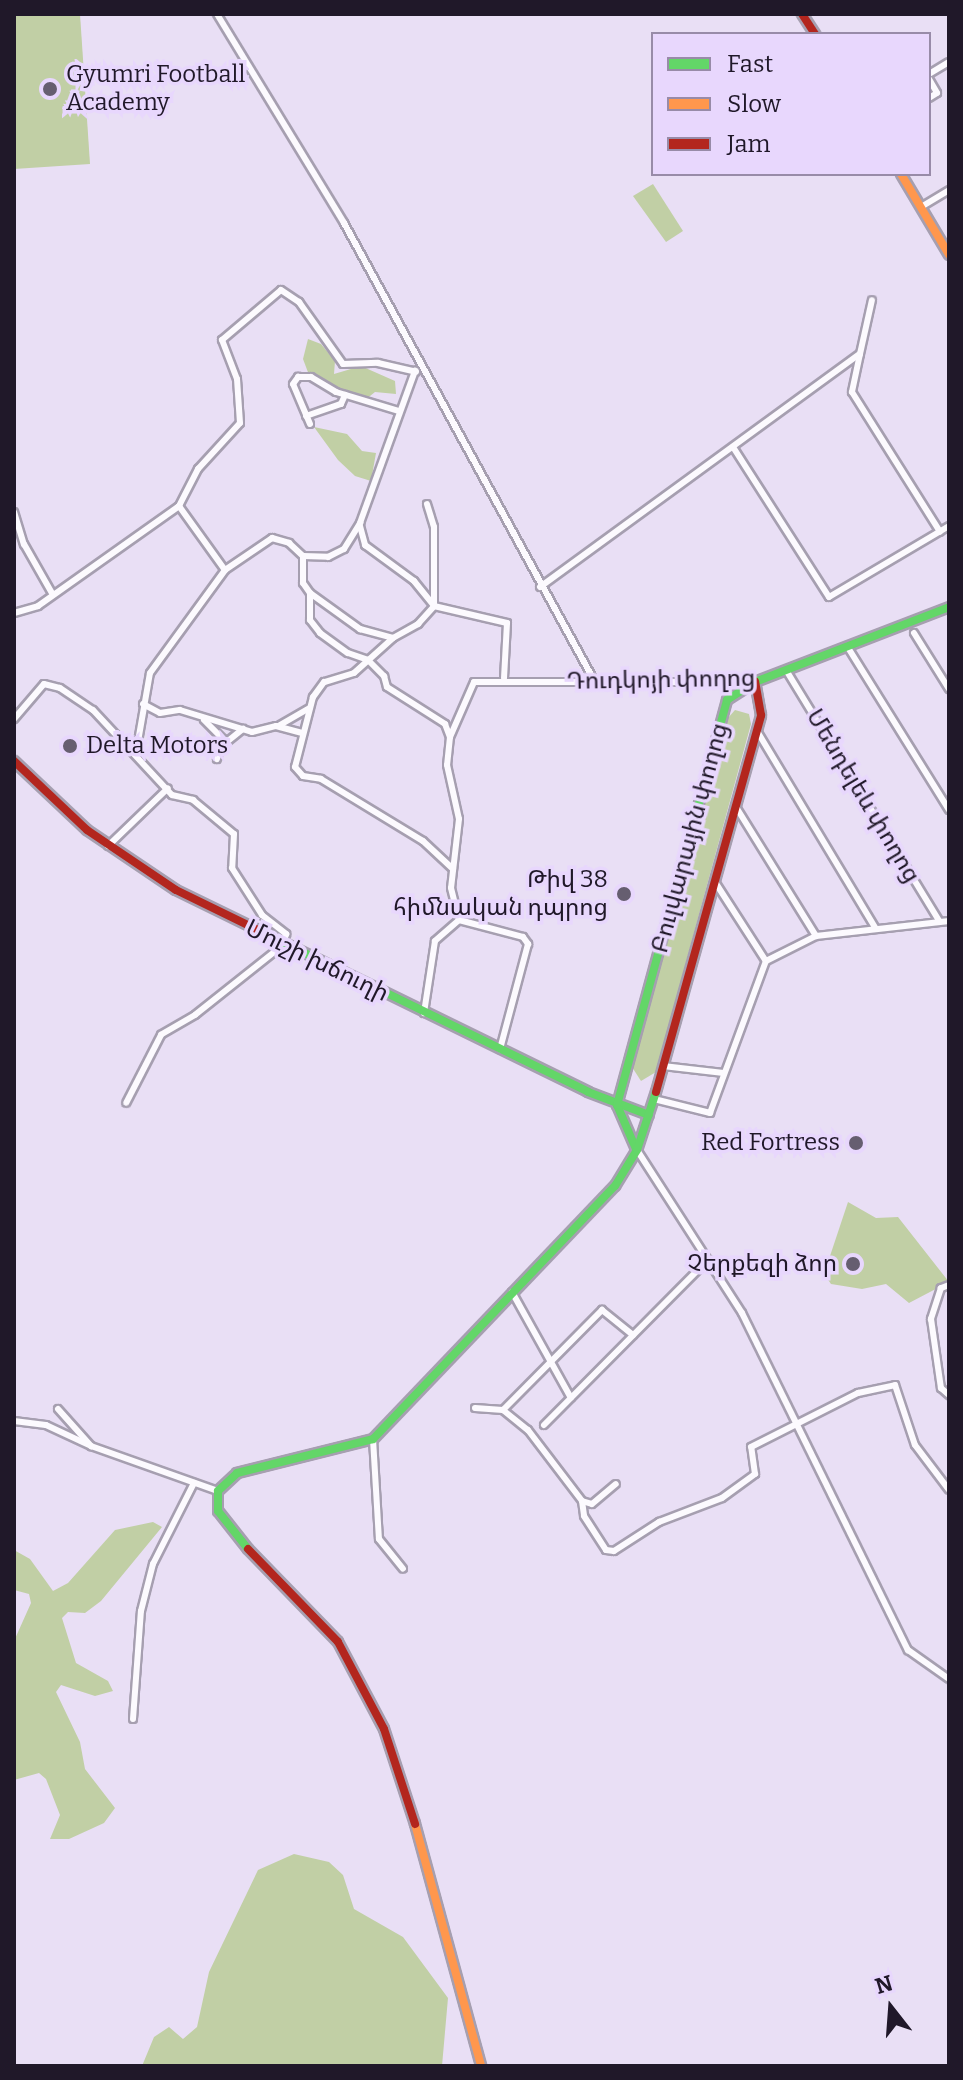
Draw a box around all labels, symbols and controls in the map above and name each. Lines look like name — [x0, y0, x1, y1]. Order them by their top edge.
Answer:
legend — [651, 32, 931, 176]
text: Fast — [727, 50, 773, 78]
place label: Gyumri Football Academy — [66, 61, 245, 117]
marker: Gyumri Football Academy — [41, 80, 59, 98]
text: Slow — [727, 90, 781, 118]
text: Jam — [727, 130, 770, 158]
street label: Դուդկոյի փողոց — [566, 664, 756, 696]
street label: Մենդելեև փողոց — [800, 704, 926, 888]
street label: Բուլվարային փողոց — [645, 720, 735, 956]
place label: Delta Motors — [86, 732, 228, 760]
marker: Delta Motors — [61, 737, 79, 755]
place label: Թիվ 38 հիմնական դպրոց — [393, 866, 608, 922]
marker: Թիվ 38 հիմնական դպրոց — [615, 885, 633, 903]
street label: Մուշի խճուղի — [241, 914, 393, 1008]
place label: Red Fortress — [701, 1129, 840, 1157]
marker: Red Fortress — [847, 1134, 865, 1152]
place label: Չերքեզի ձոր — [687, 1250, 837, 1278]
marker: Չերքեզի ձոր — [844, 1255, 862, 1273]
north arrow — [851, 1968, 931, 2048]
text: N — [872, 1969, 896, 2000]

